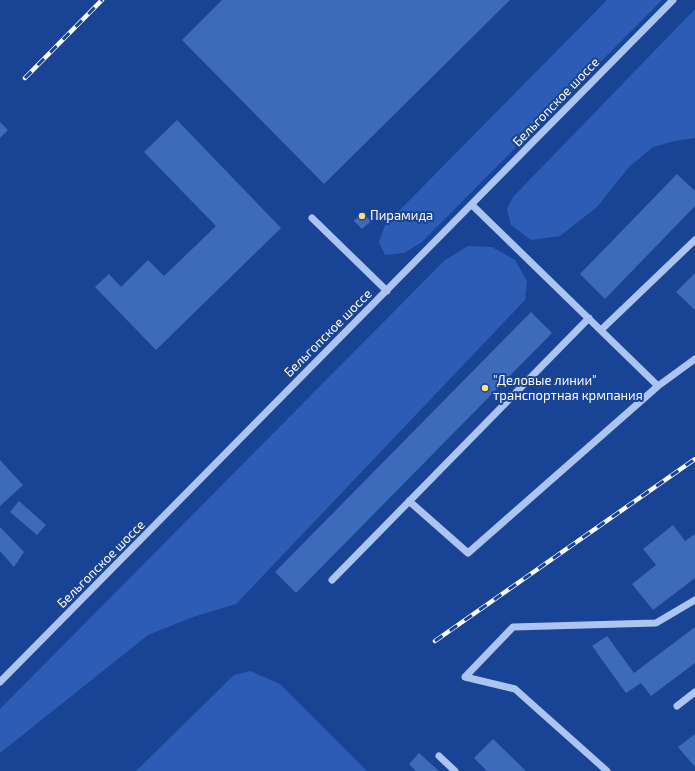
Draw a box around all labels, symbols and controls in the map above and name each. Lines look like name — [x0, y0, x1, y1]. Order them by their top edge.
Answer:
street label: Бельгопское шоссе — [509, 54, 603, 150]
place label: Пирамида — [370, 208, 433, 224]
marker: Пирамида — [357, 211, 367, 221]
street label: Бельгопское шоссе — [281, 286, 375, 380]
place label: "Деловые линии" транспортная крмпания — [493, 373, 643, 404]
marker: "Деловые линии" транспортная крмпания — [480, 383, 490, 393]
street label: Бельгопское шоссе — [54, 517, 148, 611]

